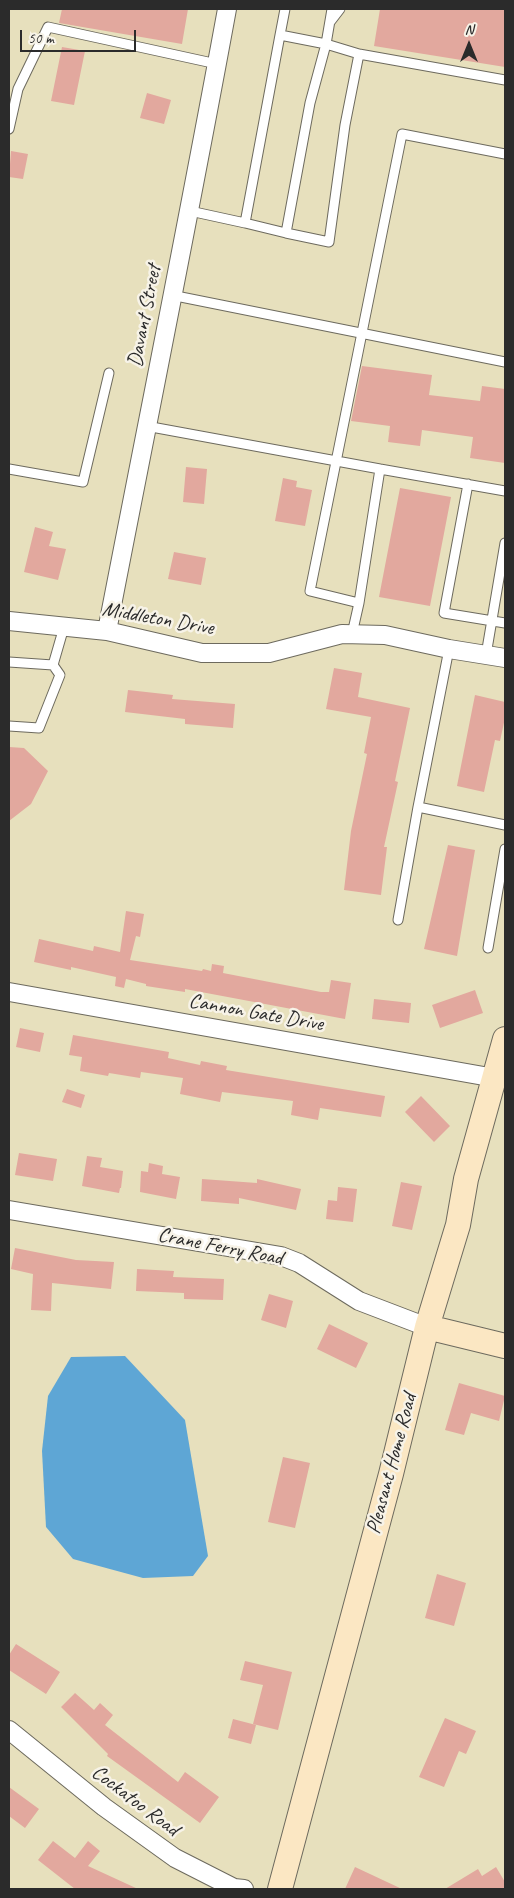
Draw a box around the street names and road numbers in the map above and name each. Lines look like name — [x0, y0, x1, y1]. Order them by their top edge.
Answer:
street label: Davant Street — [123, 263, 167, 369]
street label: Middleton Drive — [100, 597, 216, 641]
street label: Cannon Gate Drive — [187, 989, 325, 1037]
street label: Crane Ferry Road — [156, 1223, 284, 1271]
street label: Pleasant Home Road — [361, 1391, 423, 1537]
street label: Cockatoo Road — [86, 1760, 184, 1842]

